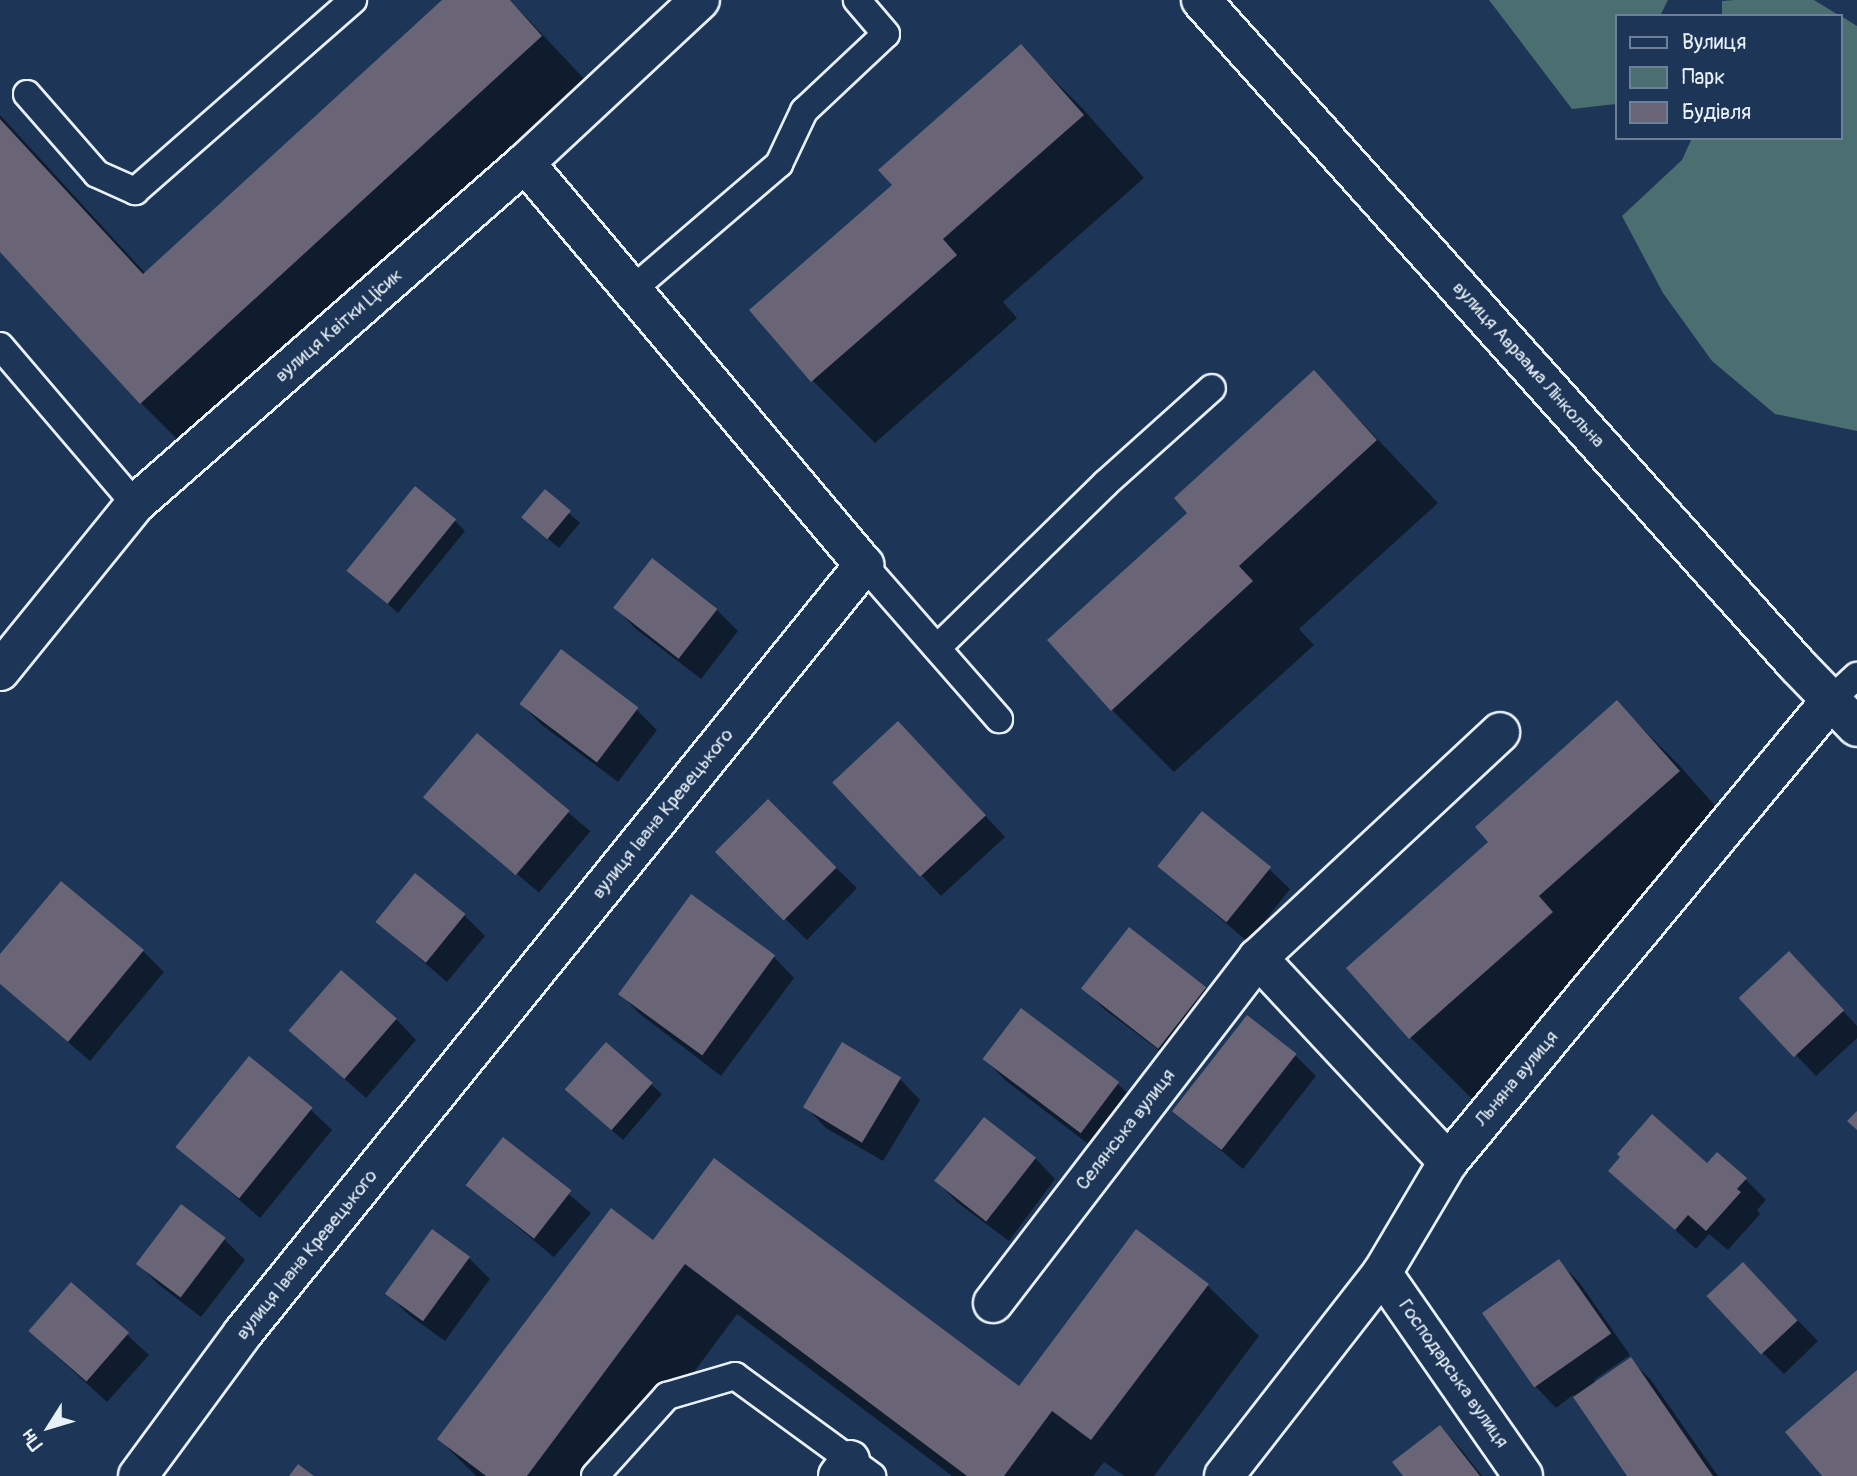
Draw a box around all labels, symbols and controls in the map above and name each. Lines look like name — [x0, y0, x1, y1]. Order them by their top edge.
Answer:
legend — [1616, 14, 1843, 140]
text: Вулиця — [1682, 29, 1746, 56]
text: Парк — [1682, 64, 1725, 91]
text: Будівля — [1682, 99, 1751, 126]
street label: вулиця Квітки Цісик — [271, 265, 407, 387]
street label: вулиця Авраама Лінкольна — [1447, 277, 1609, 453]
street label: вулиця Івана Кревецького — [587, 724, 739, 904]
street label: Льняна вулиця — [1470, 1027, 1564, 1131]
street label: Селянська вулиця — [1072, 1065, 1180, 1195]
street label: вулиця Івана Кревецького — [231, 1165, 383, 1345]
street label: Господарська вулиця — [1393, 1295, 1513, 1453]
north arrow — [14, 1392, 84, 1462]
text: Пн — [16, 1424, 48, 1455]

